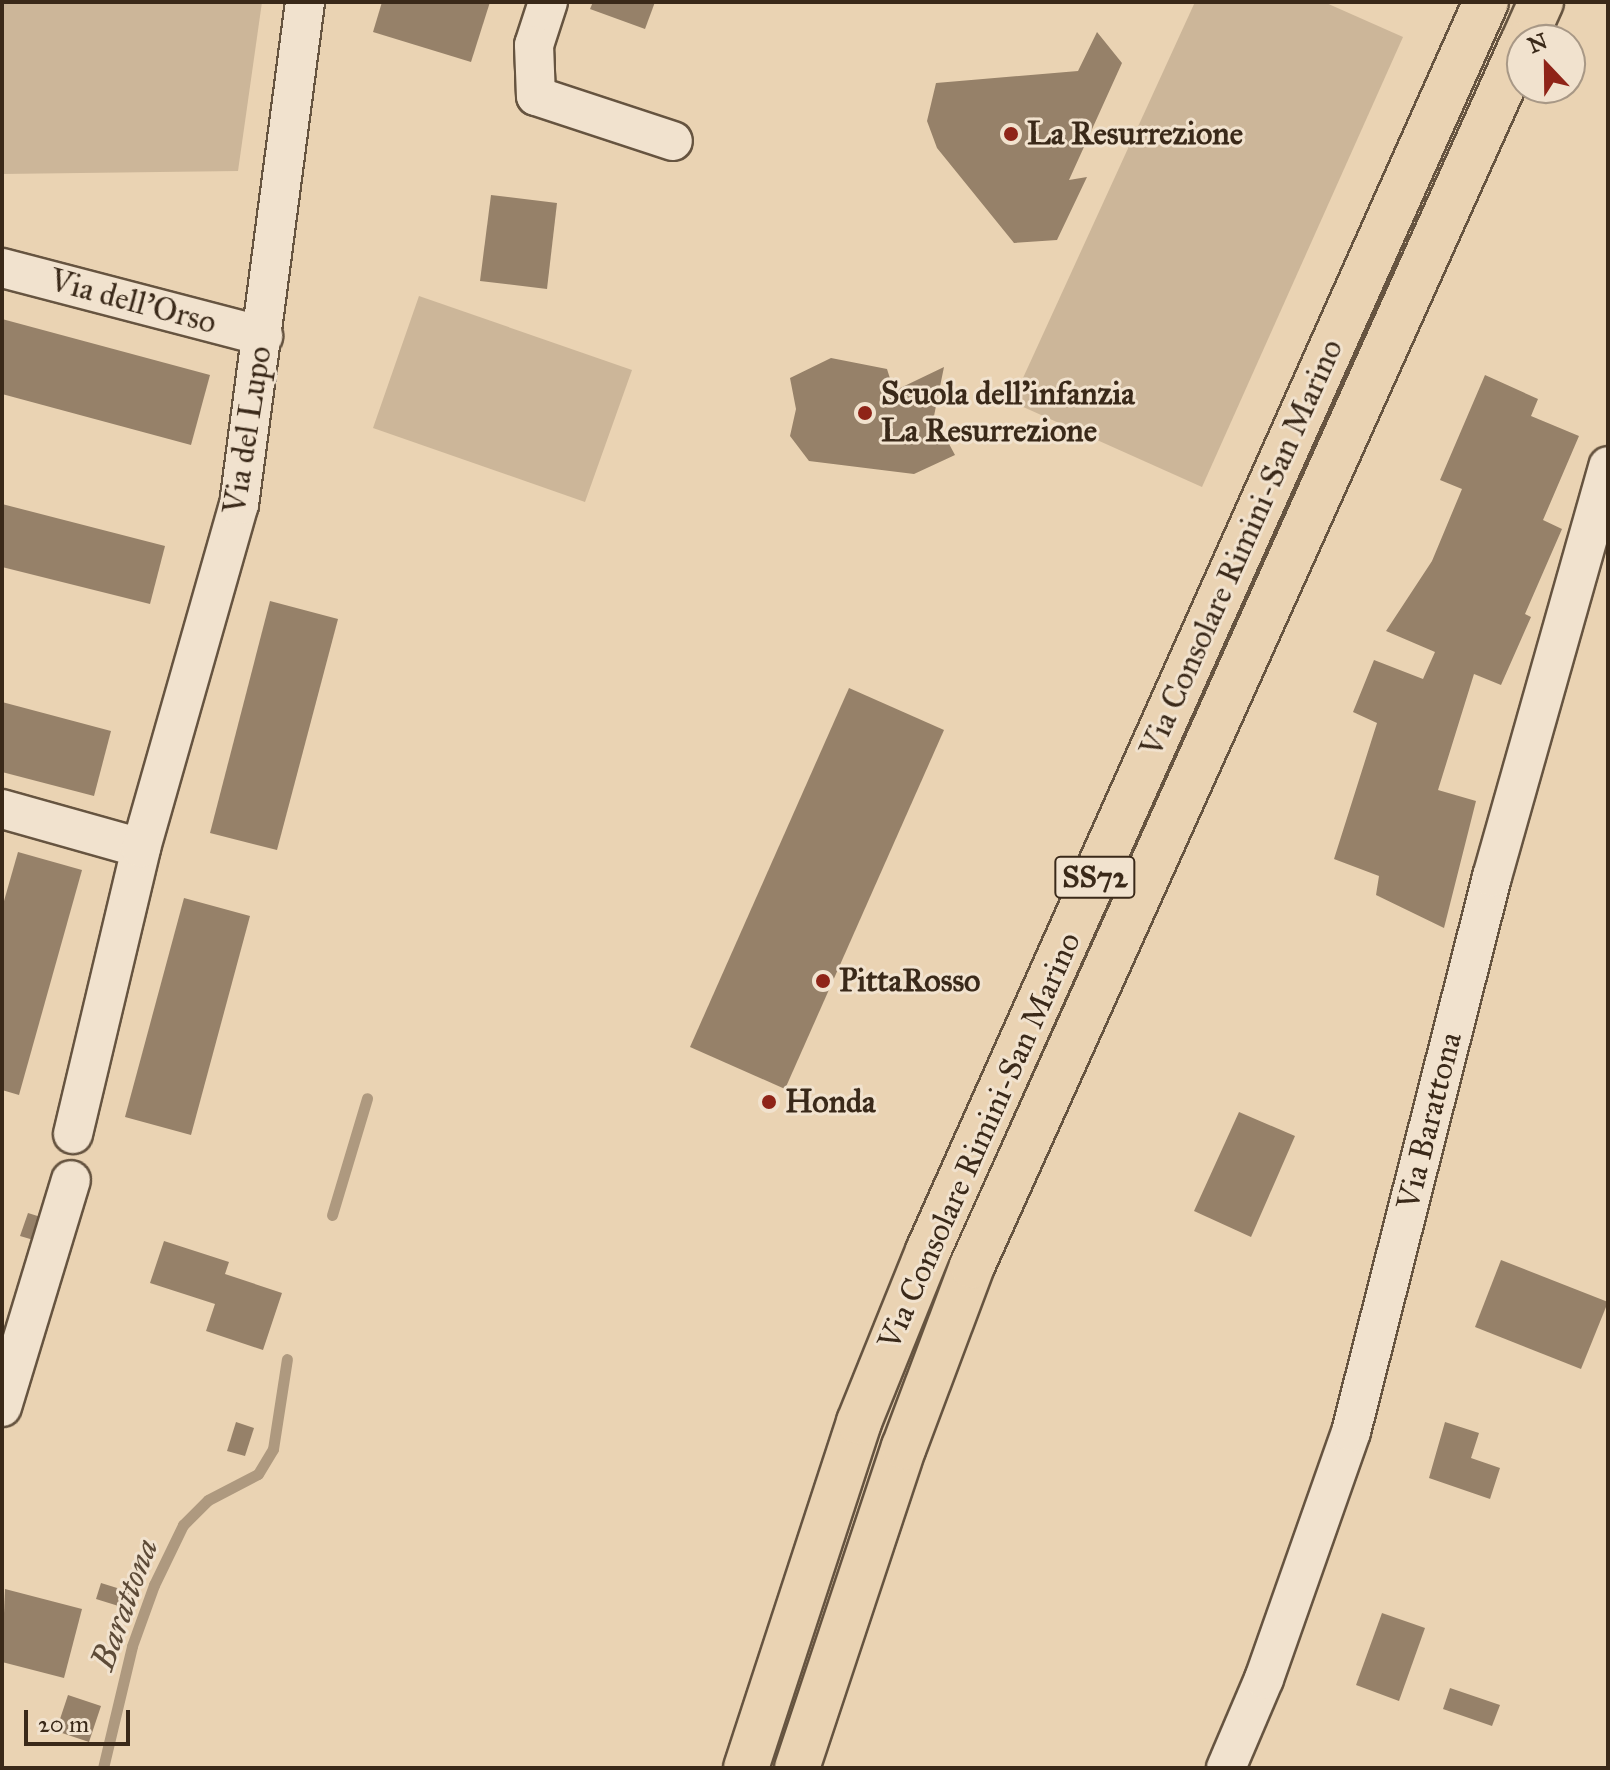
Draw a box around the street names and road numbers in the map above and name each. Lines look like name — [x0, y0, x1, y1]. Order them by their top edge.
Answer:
street label: Via dell'Orso — [46, 261, 220, 343]
street label: Via Consolare Rimini-San Marino — [1132, 334, 1352, 762]
street label: Via del Lupo — [216, 343, 280, 517]
road number: SS72 — [1053, 851, 1137, 903]
street label: Via Consolare Rimini-San Marino — [870, 927, 1090, 1355]
street label: Via Barattona — [1389, 1028, 1471, 1214]

